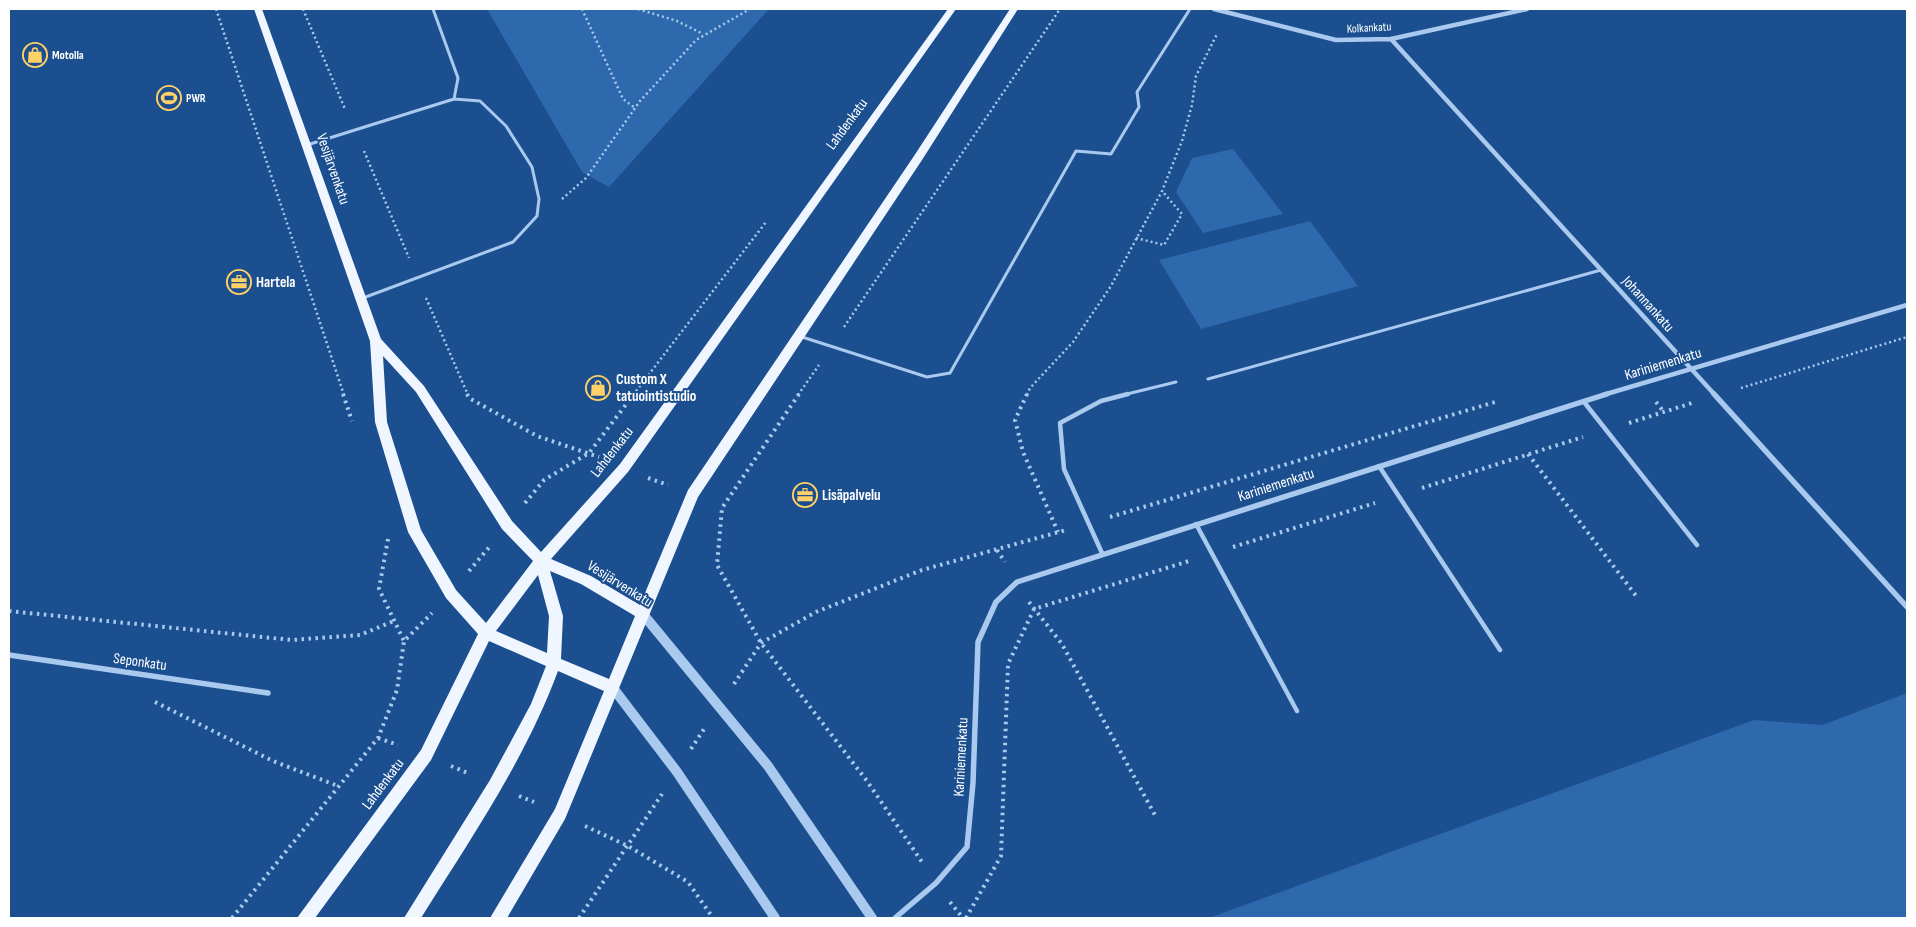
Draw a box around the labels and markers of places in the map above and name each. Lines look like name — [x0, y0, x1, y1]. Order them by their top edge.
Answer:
shop icon: Motolla — [22, 42, 48, 68]
place label: Motolla — [52, 48, 84, 63]
sports icon: PWR — [156, 85, 182, 111]
place label: PWR — [186, 91, 206, 106]
office icon: Hartela — [226, 269, 252, 295]
place label: Hartela — [256, 273, 295, 292]
place label: Custom X tatuointistudio — [616, 370, 696, 406]
shop icon: Custom X tatuointistudio — [585, 375, 611, 401]
office icon: Lisäpalvelu — [792, 482, 818, 508]
place label: Lisäpalvelu — [822, 486, 881, 505]

